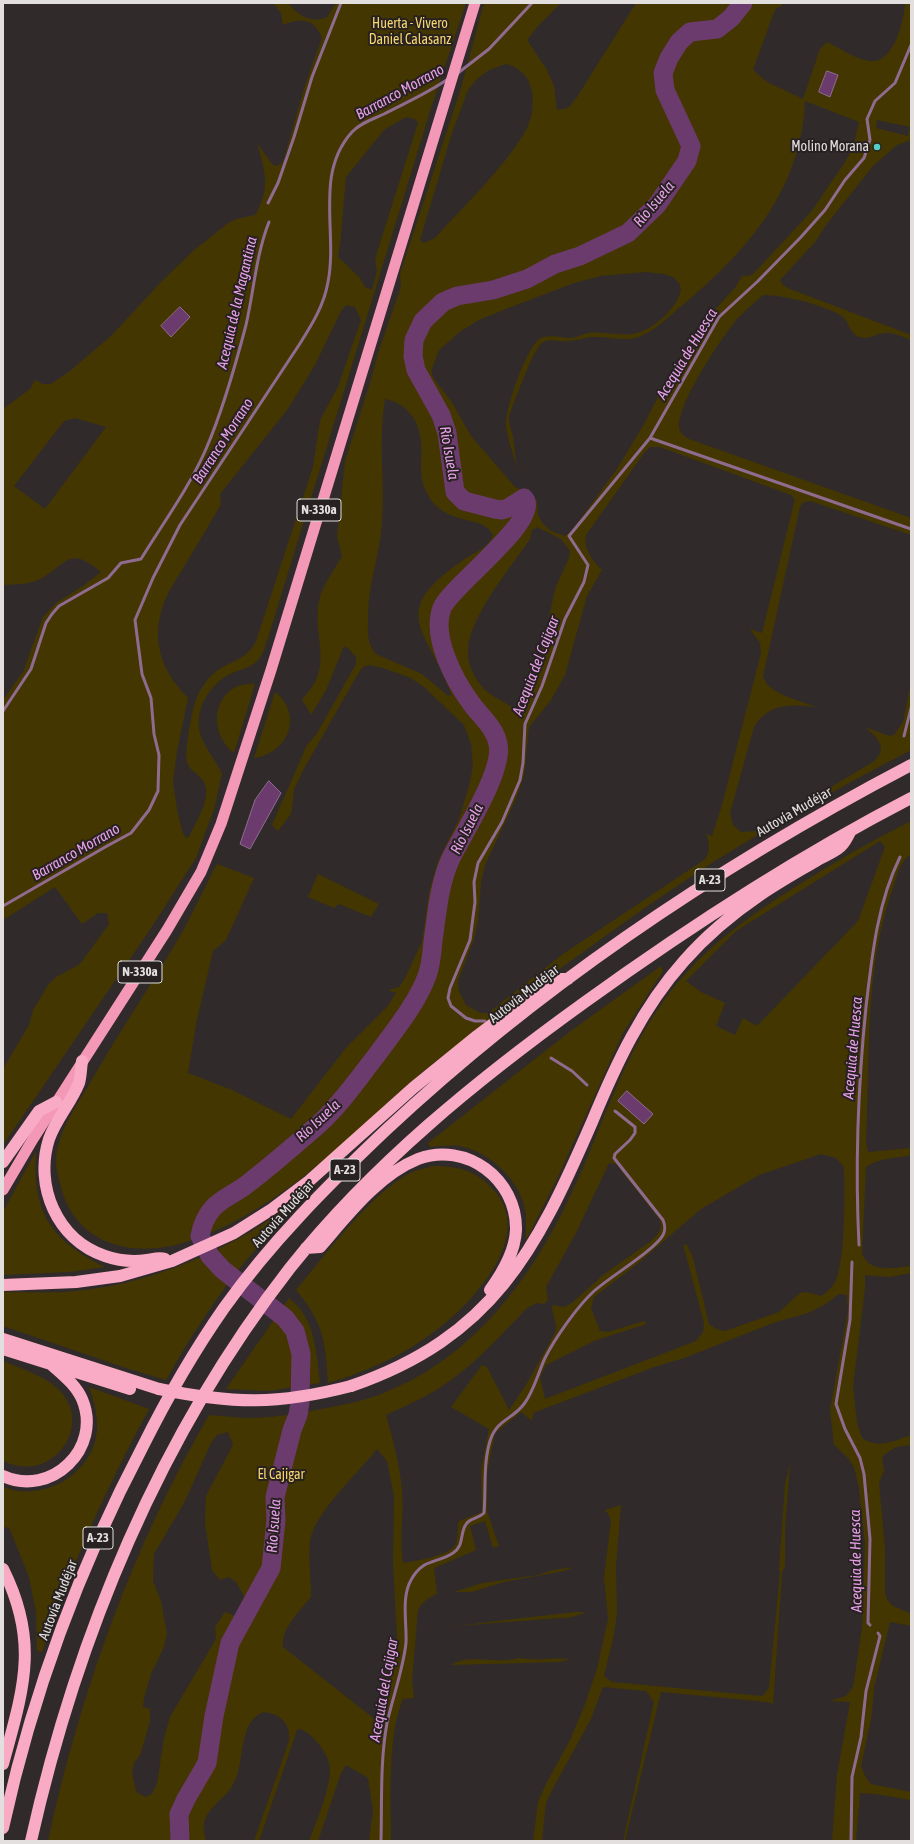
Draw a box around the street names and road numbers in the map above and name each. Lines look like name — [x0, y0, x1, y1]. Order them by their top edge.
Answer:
road number: N-330a — [297, 499, 341, 521]
street label: Autovía Mudéjar — [753, 784, 835, 840]
road number: A-23 — [695, 869, 725, 891]
road number: N-330a — [118, 961, 162, 983]
street label: Autovía Mudéjar — [486, 961, 562, 1027]
road number: A-23 — [330, 1159, 360, 1181]
street label: Autovía Mudéjar — [249, 1177, 317, 1251]
road number: A-23 — [83, 1527, 113, 1549]
street label: Autovía Mudéjar — [35, 1558, 81, 1642]

